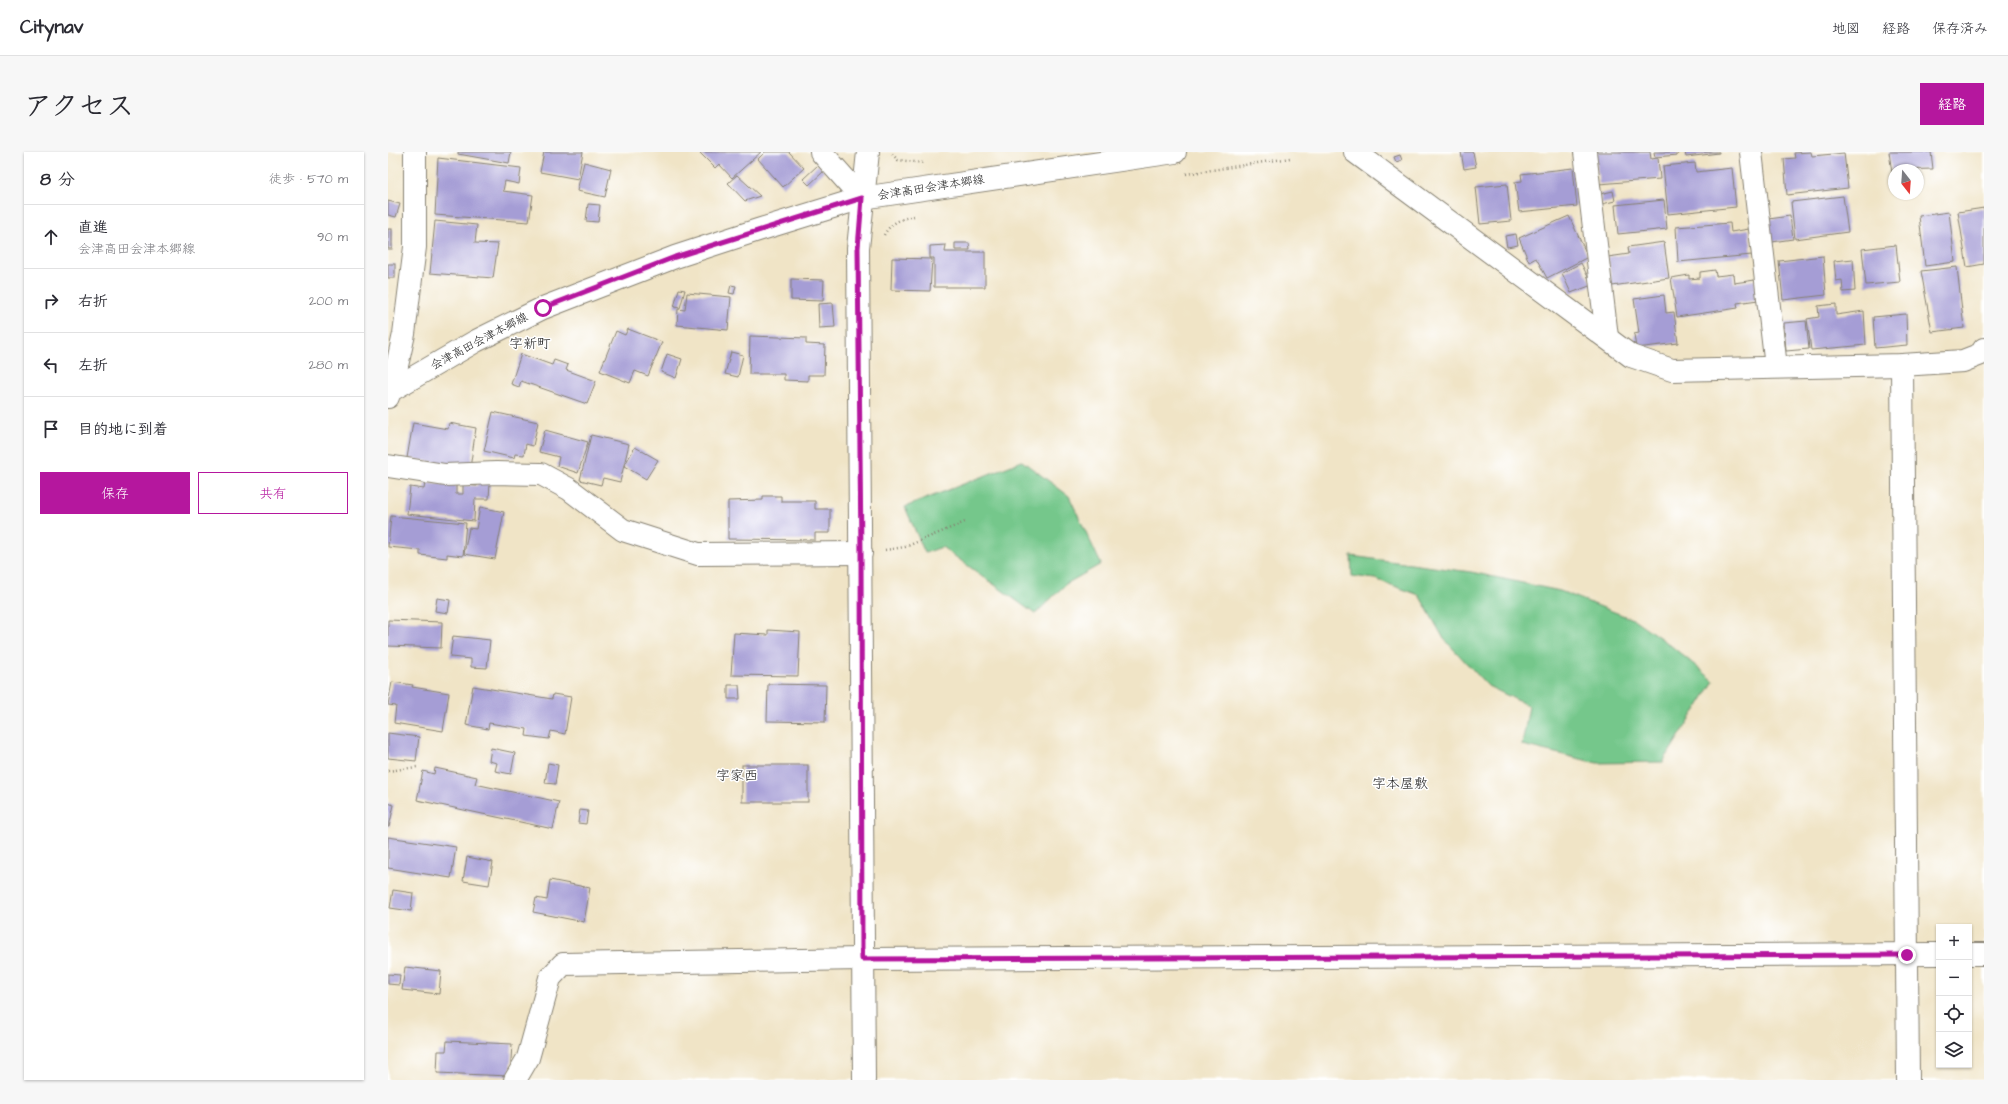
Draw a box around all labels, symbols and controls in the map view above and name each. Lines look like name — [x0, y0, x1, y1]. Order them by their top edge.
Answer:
text: Citynav — [20, 14, 83, 41]
text: 地図 — [1832, 19, 1860, 39]
text: 経路 — [1882, 19, 1910, 39]
text: 保存済み — [1932, 19, 1988, 39]
button: 経路 — [1920, 83, 1984, 125]
text: アクセス — [24, 87, 134, 126]
north arrow — [1888, 164, 1924, 200]
text: 8 分 — [40, 168, 75, 192]
text: 徒歩 · 570 m — [269, 170, 348, 188]
street label: 会津高田会津本郷線 — [876, 171, 986, 204]
text: 直進 — [78, 217, 108, 238]
icon: ahead — [40, 226, 62, 248]
text: 90 m — [317, 228, 348, 246]
text: 会津高田会津本郷線 — [78, 240, 195, 258]
icon: right — [40, 290, 62, 312]
text: 右折 — [78, 291, 108, 312]
text: 200 m — [309, 292, 348, 310]
route start — [534, 299, 552, 317]
street label: 会津高田会津本郷線 — [428, 309, 531, 374]
district label: 字新町 — [509, 334, 551, 354]
icon: left — [40, 354, 62, 376]
text: 左折 — [78, 355, 108, 376]
text: 280 m — [309, 356, 348, 374]
icon: arrive — [40, 418, 62, 440]
text: 目的地に到着 — [78, 419, 168, 440]
button: 保存 — [40, 472, 190, 514]
button: 共有 — [198, 472, 348, 514]
district label: 字家西 — [716, 766, 758, 786]
district label: 字本屋敷 — [1372, 774, 1428, 794]
map controls — [1936, 924, 1972, 1068]
button: + — [1936, 924, 1972, 960]
route end — [1898, 946, 1916, 964]
button: − — [1936, 960, 1972, 996]
button: locate — [1936, 996, 1972, 1032]
button: layers — [1936, 1032, 1972, 1068]

